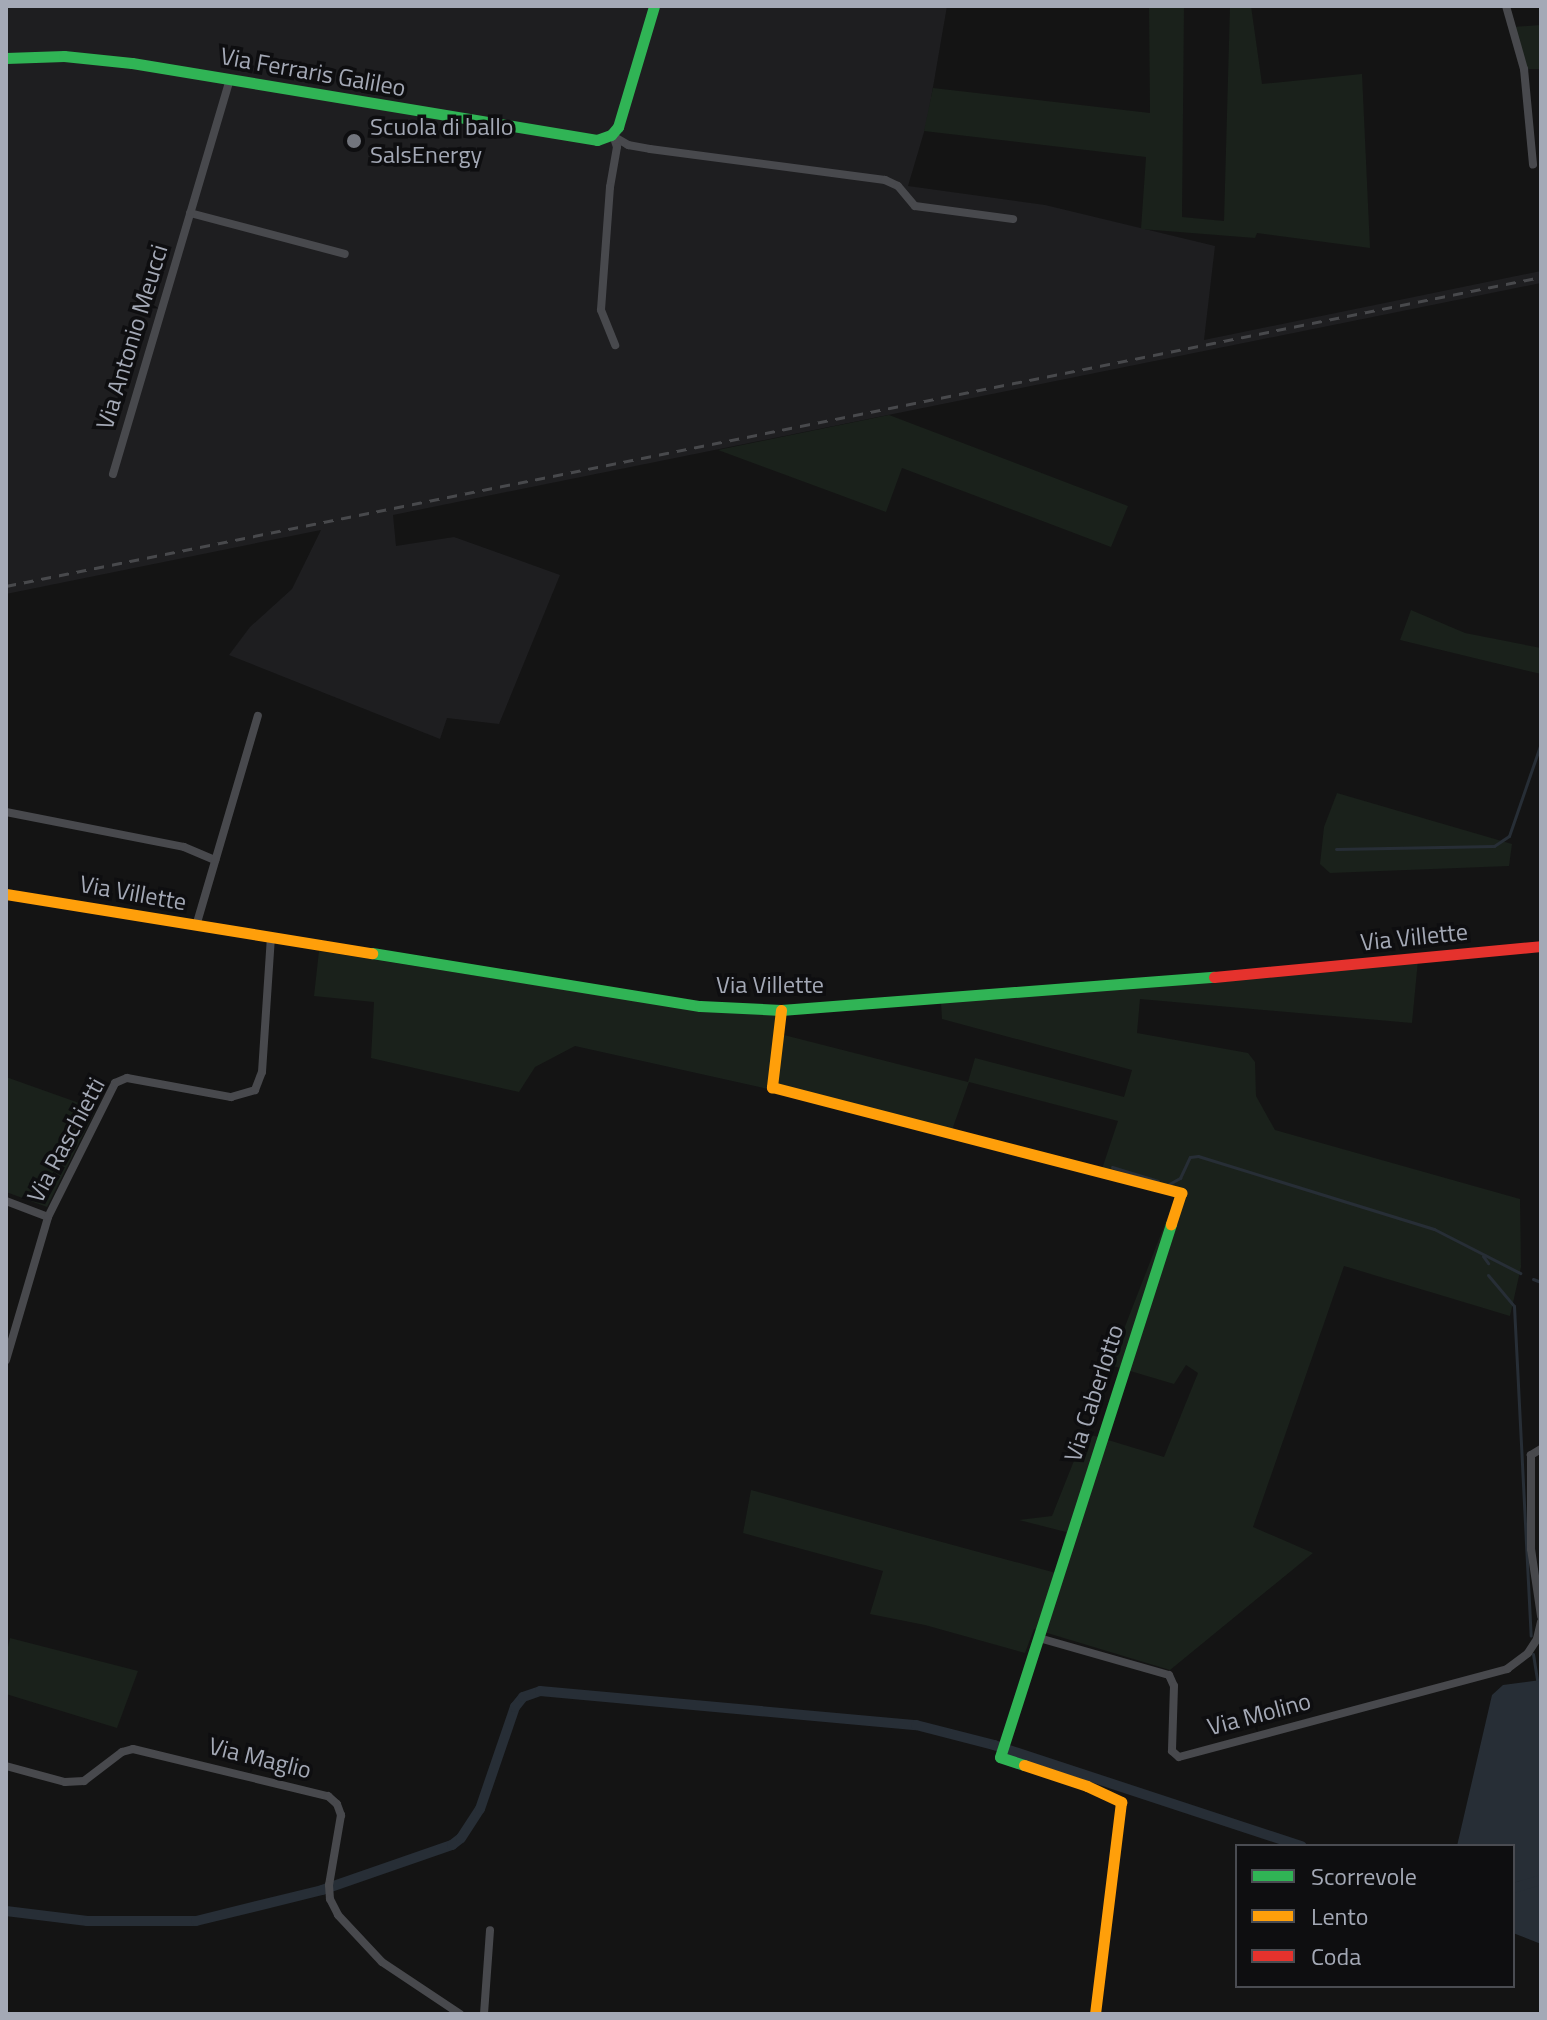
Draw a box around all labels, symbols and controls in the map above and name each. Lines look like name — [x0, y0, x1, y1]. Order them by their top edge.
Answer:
street label: Via Ferraris Galileo — [218, 42, 408, 102]
place label: Scuola di ballo SalsEnergy — [370, 113, 513, 169]
marker: Scuola di ballo SalsEnergy — [345, 132, 363, 150]
street label: Via Antonio Meucci — [90, 241, 174, 433]
street label: Via Villette — [77, 869, 189, 917]
street label: Via Villette — [1359, 917, 1469, 957]
street label: Via Villette — [716, 971, 824, 999]
street label: Via Raschietti — [21, 1073, 111, 1207]
street label: Via Caberlotto — [1058, 1321, 1130, 1465]
street label: Via Molino — [1204, 1686, 1314, 1742]
street label: Via Maglio — [206, 1731, 314, 1785]
legend — [1235, 1844, 1515, 1988]
text: Scorrevole — [1311, 1858, 1417, 1894]
text: Lento — [1311, 1898, 1368, 1934]
text: Coda — [1311, 1938, 1361, 1974]

